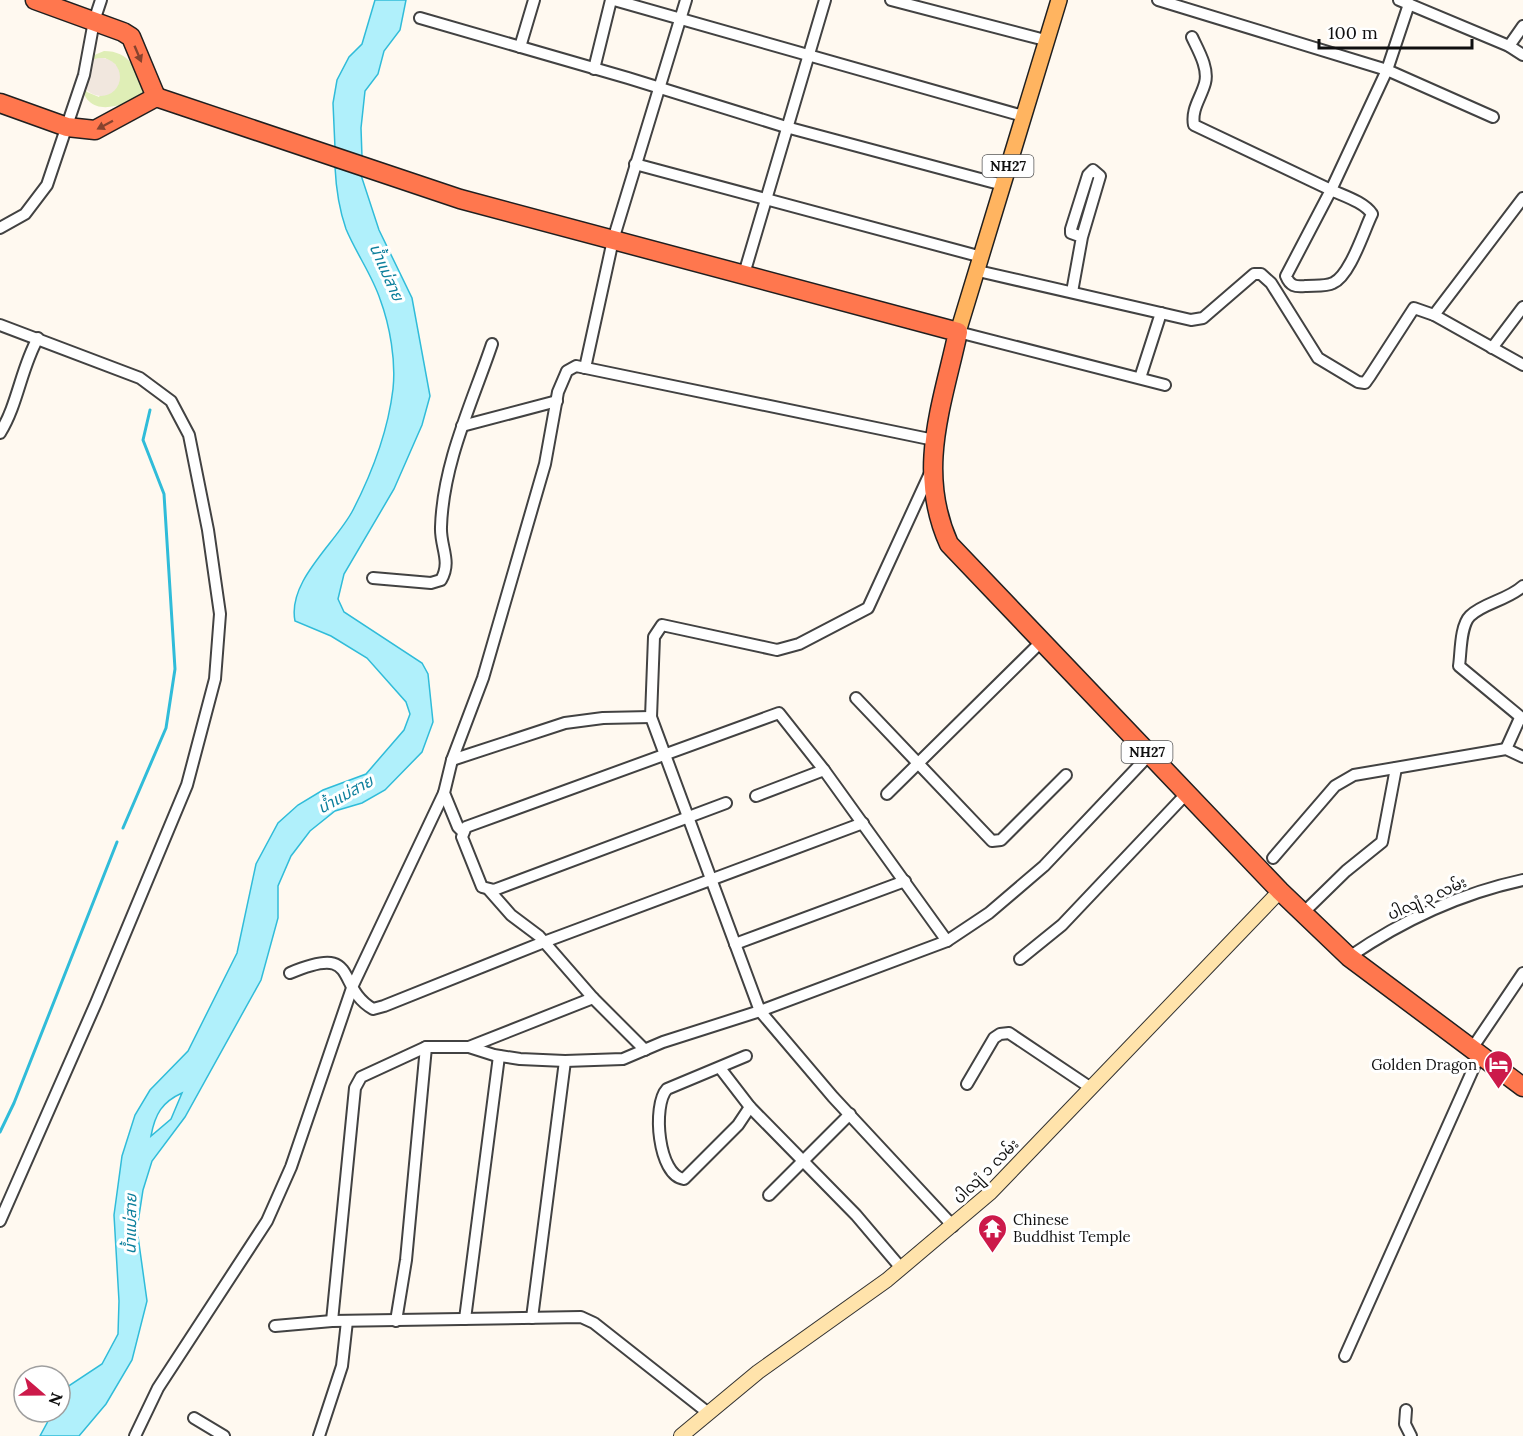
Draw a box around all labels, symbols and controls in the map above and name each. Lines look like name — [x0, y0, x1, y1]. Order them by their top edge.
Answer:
scale bar — [1319, 12, 1472, 50]
text: 100 m — [1328, 21, 1378, 44]
one-way arrow — [133, 46, 143, 64]
one-way arrow — [96, 120, 113, 130]
road number: NH27 — [982, 155, 1034, 177]
water label: น้ำแม่สาย — [366, 240, 410, 305]
road number: NH27 — [1122, 741, 1172, 763]
water label: น้ำแม่สาย — [313, 769, 378, 817]
street label: ပါလျံ ၃ လမ်း — [1385, 872, 1471, 927]
hotel icon: Golden Dragon — [1482, 1048, 1514, 1090]
place label: Golden Dragon — [1371, 1055, 1477, 1074]
street label: ပါလျံ ၁ လမ်း — [949, 1134, 1025, 1210]
water label: น้ำแม่สาย — [118, 1192, 141, 1254]
place label: Chinese Buddhist Temple — [1013, 1210, 1131, 1246]
temple icon: Chinese Buddhist Temple — [976, 1212, 1008, 1254]
north arrow — [12, 1364, 72, 1424]
text: N — [45, 1390, 68, 1408]

